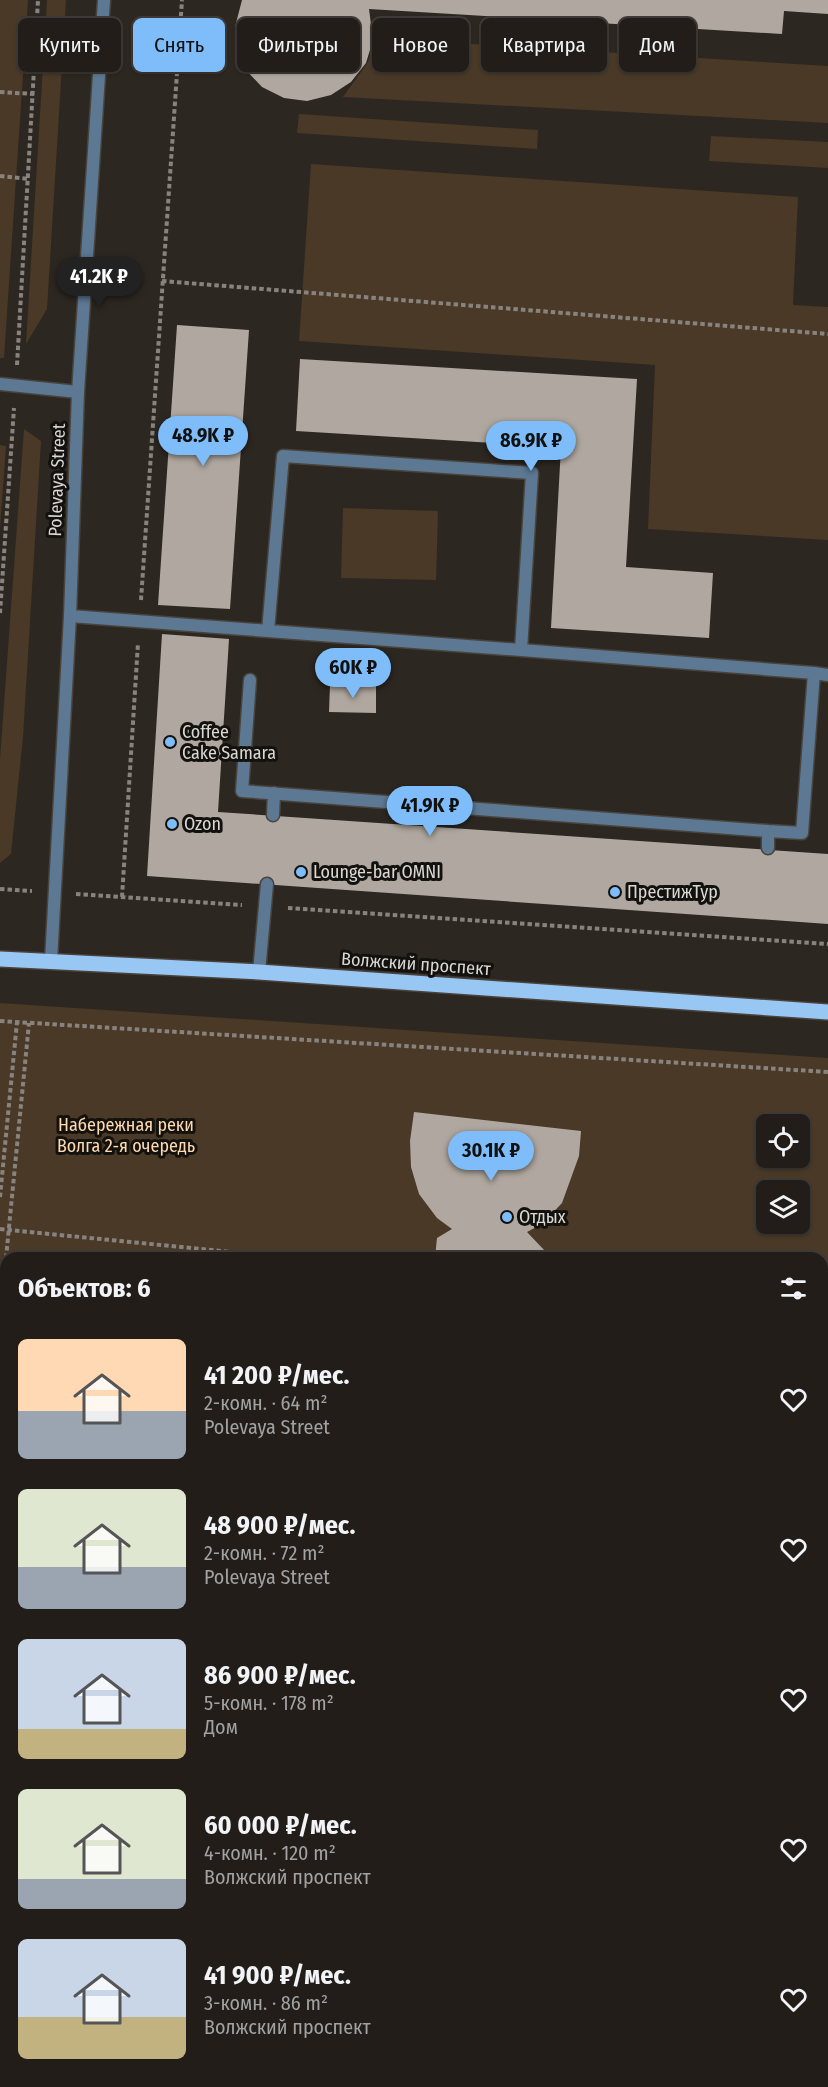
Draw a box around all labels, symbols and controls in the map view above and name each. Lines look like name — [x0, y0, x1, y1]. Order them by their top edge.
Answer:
chip: Купить — [18, 18, 121, 72]
chip: Снять — [133, 18, 225, 72]
chip: Фильтры — [237, 18, 360, 72]
chip: Новое — [372, 18, 469, 72]
chip: Квартира — [481, 18, 607, 72]
chip: Дом — [619, 18, 696, 72]
pin: 41.2K ₽ — [44, 257, 154, 308]
text: 41.2K ₽ — [70, 264, 128, 288]
pin: 48.9K ₽ — [148, 416, 258, 467]
pin: 86.9K ₽ — [476, 421, 586, 472]
street label: Polevaya Street — [44, 423, 70, 537]
text: 48.9K ₽ — [172, 423, 234, 447]
text: 86.9K ₽ — [500, 428, 562, 452]
pin: 60K ₽ — [311, 648, 395, 699]
text: 60K ₽ — [329, 655, 377, 679]
place label: Coffee Cake Samara — [182, 721, 276, 764]
marker: Coffee Cake Samara — [163, 735, 177, 749]
pin: 41.9K ₽ — [375, 786, 485, 837]
text: 41.9K ₽ — [401, 793, 459, 817]
place label: Ozon — [184, 813, 221, 835]
marker: Ozon — [165, 817, 179, 831]
place label: Lounge-bar OMNI — [313, 861, 441, 883]
marker: Lounge-bar OMNI — [294, 865, 308, 879]
place label: ПрестижТур — [627, 881, 718, 903]
marker: ПрестижТур — [608, 885, 622, 899]
street label: Волжский проспект — [340, 948, 492, 980]
park label: Набережная реки Волга 2-я очередь — [57, 1114, 195, 1157]
map controls — [756, 1114, 810, 1234]
button: locate — [756, 1114, 810, 1168]
pin: 30.1K ₽ — [436, 1131, 546, 1182]
text: 30.1K ₽ — [462, 1138, 520, 1162]
button: layers — [756, 1180, 810, 1234]
place label: Отдых — [519, 1206, 566, 1228]
marker: Отдых — [500, 1210, 514, 1224]
icon: filters — [777, 1272, 810, 1305]
text: Объектов: 6 — [18, 1273, 151, 1304]
text: 41 200 ₽/мес. — [204, 1360, 350, 1391]
icon: home — [66, 1363, 138, 1435]
icon: heart — [777, 1383, 810, 1416]
text: 2-комн. · 64 m² — [204, 1391, 327, 1415]
text: Polevaya Street — [204, 1415, 330, 1439]
text: 48 900 ₽/мес. — [204, 1510, 355, 1541]
icon: home — [66, 1513, 138, 1585]
icon: heart — [777, 1533, 810, 1566]
text: 2-комн. · 72 m² — [204, 1541, 325, 1565]
text: Polevaya Street — [204, 1565, 330, 1589]
text: 86 900 ₽/мес. — [204, 1660, 356, 1691]
icon: home — [66, 1663, 138, 1735]
icon: heart — [777, 1683, 810, 1716]
text: 5-комн. · 178 m² — [204, 1691, 334, 1715]
text: Дом — [204, 1715, 238, 1739]
text: 60 000 ₽/мес. — [204, 1810, 357, 1841]
icon: home — [66, 1813, 138, 1885]
icon: heart — [777, 1833, 810, 1866]
text: 4-комн. · 120 m² — [204, 1841, 336, 1865]
text: Волжский проспект — [204, 1865, 371, 1889]
text: 41 900 ₽/мес. — [204, 1960, 351, 1991]
icon: home — [66, 1963, 138, 2035]
icon: heart — [777, 1983, 810, 2016]
text: 3-комн. · 86 m² — [204, 1991, 328, 2015]
text: Волжский проспект — [204, 2015, 371, 2039]

